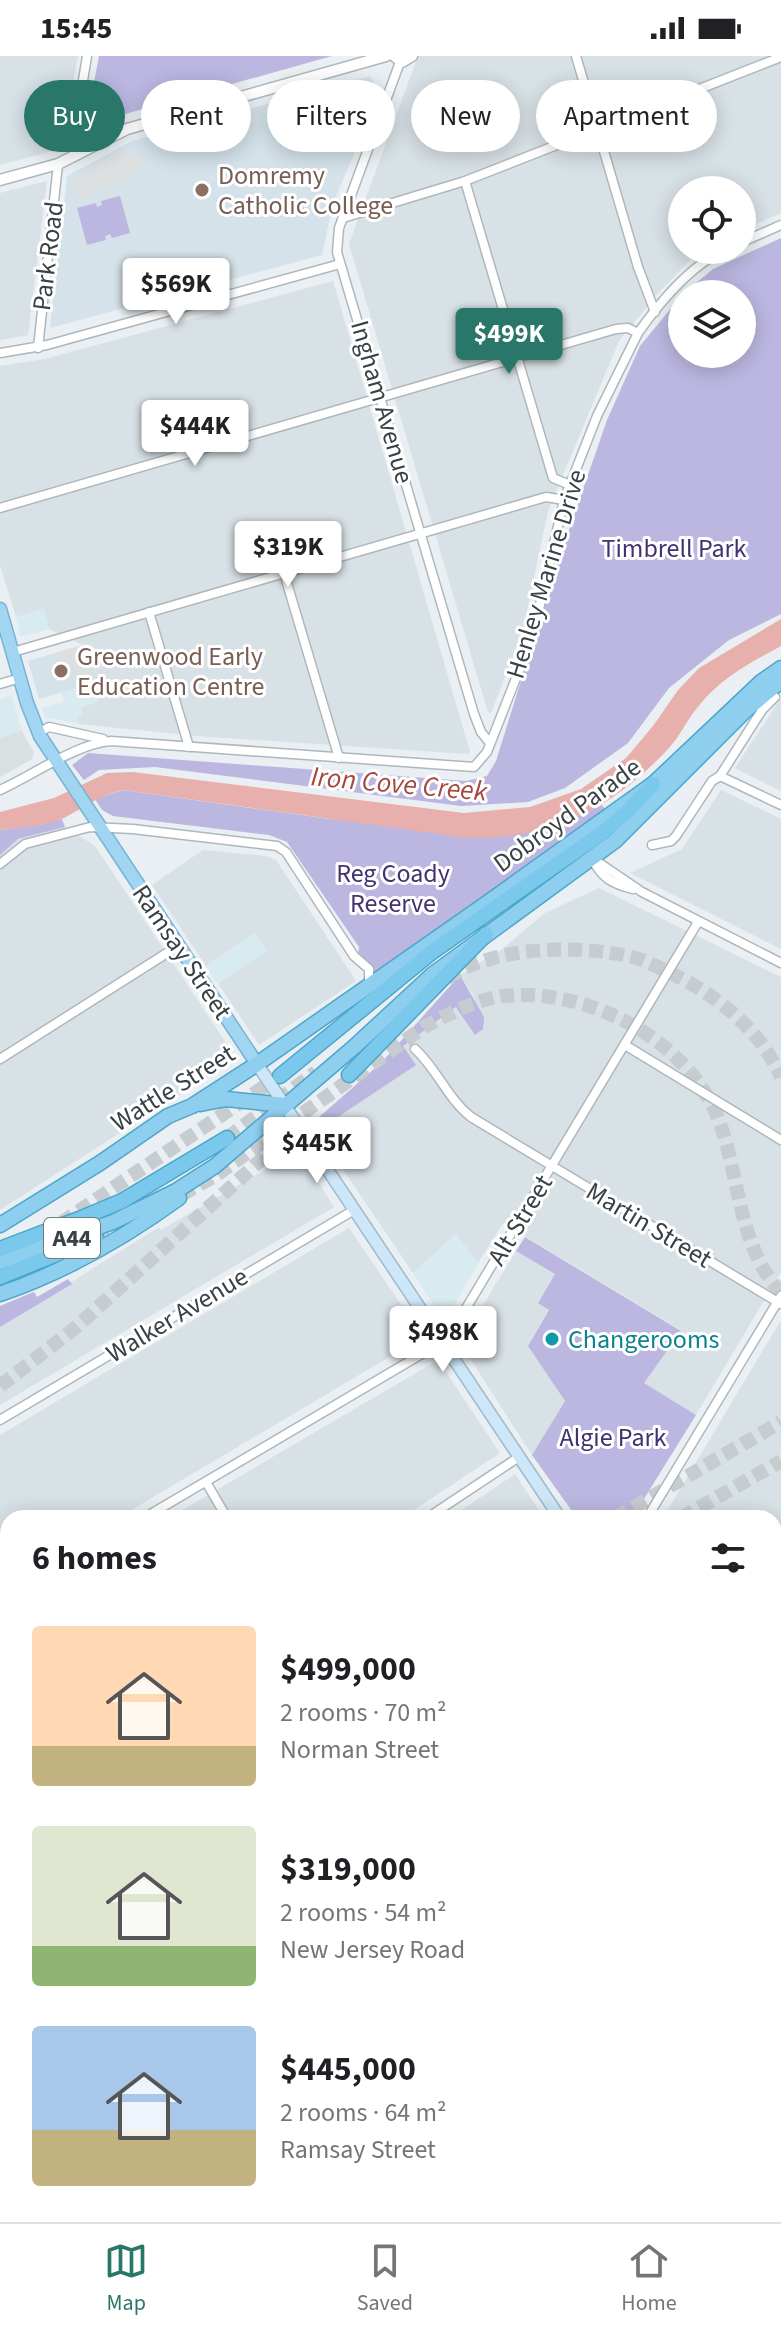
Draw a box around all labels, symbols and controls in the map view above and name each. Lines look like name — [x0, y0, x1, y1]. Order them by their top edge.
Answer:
text: 15:45 — [40, 7, 112, 50]
chip: Buy — [24, 80, 125, 152]
chip: Rent — [141, 80, 251, 152]
chip: Filters — [267, 80, 395, 152]
chip: New — [411, 80, 520, 152]
chip: Apartment — [536, 80, 717, 152]
place label: Domremy Catholic College — [218, 157, 393, 224]
map controls — [668, 176, 756, 368]
button: locate — [668, 176, 756, 264]
marker: Domremy Catholic College — [193, 181, 211, 199]
street label: Park Road — [23, 199, 73, 313]
pin: $569K — [120, 258, 232, 326]
text: $569K — [141, 265, 211, 302]
button: layers — [668, 280, 756, 368]
pin: $499K — [453, 308, 565, 376]
text: $499K — [474, 315, 544, 352]
street label: Ingham Avenue — [341, 316, 423, 488]
pin: $444K — [139, 400, 251, 468]
text: $444K — [160, 407, 230, 444]
street label: Henley Marine Drive — [497, 465, 595, 683]
pin: $319K — [232, 521, 344, 589]
text: $319K — [253, 528, 323, 565]
park label: Timbrell Park — [602, 530, 747, 567]
place label: Greenwood Early Education Centre — [77, 638, 264, 705]
marker: Greenwood Early Education Centre — [52, 662, 70, 680]
street label: Dobroyd Parade — [486, 749, 648, 881]
water label: Iron Cove Creek — [309, 756, 489, 812]
park label: Reg Coady Reserve — [336, 855, 450, 922]
street label: Ramsay Street — [123, 877, 241, 1027]
street label: Wattle Street — [104, 1035, 242, 1141]
pin: $445K — [261, 1117, 373, 1185]
text: $445K — [282, 1124, 352, 1161]
street label: Alt Street — [478, 1167, 562, 1272]
street label: Martin Street — [579, 1173, 719, 1277]
road number: A44 — [44, 1218, 100, 1258]
street label: Walker Avenue — [99, 1258, 255, 1372]
pin: $498K — [387, 1306, 499, 1374]
text: $498K — [408, 1313, 478, 1350]
place label: Changerooms — [568, 1321, 719, 1358]
marker: Changerooms — [543, 1330, 561, 1348]
park label: Algie Park — [560, 1419, 667, 1456]
text: 6 homes — [32, 1534, 157, 1583]
icon: filters — [706, 1536, 750, 1580]
text: $499,000 — [280, 1645, 416, 1694]
icon: home — [96, 1658, 192, 1754]
text: 2 rooms · 70 m² — [280, 1694, 447, 1731]
text: Norman Street — [280, 1731, 439, 1768]
text: $319,000 — [280, 1845, 416, 1894]
icon: home — [96, 1858, 192, 1954]
text: 2 rooms · 54 m² — [280, 1894, 447, 1931]
text: New Jersey Road — [280, 1931, 465, 1968]
text: $445,000 — [280, 2045, 416, 2094]
icon: home — [96, 2058, 192, 2154]
text: 2 rooms · 64 m² — [280, 2094, 447, 2131]
text: Ramsay Street — [280, 2131, 436, 2168]
tab: Map — [104, 2239, 148, 2319]
tab: Saved — [357, 2239, 413, 2319]
tab: Home — [621, 2239, 677, 2319]

